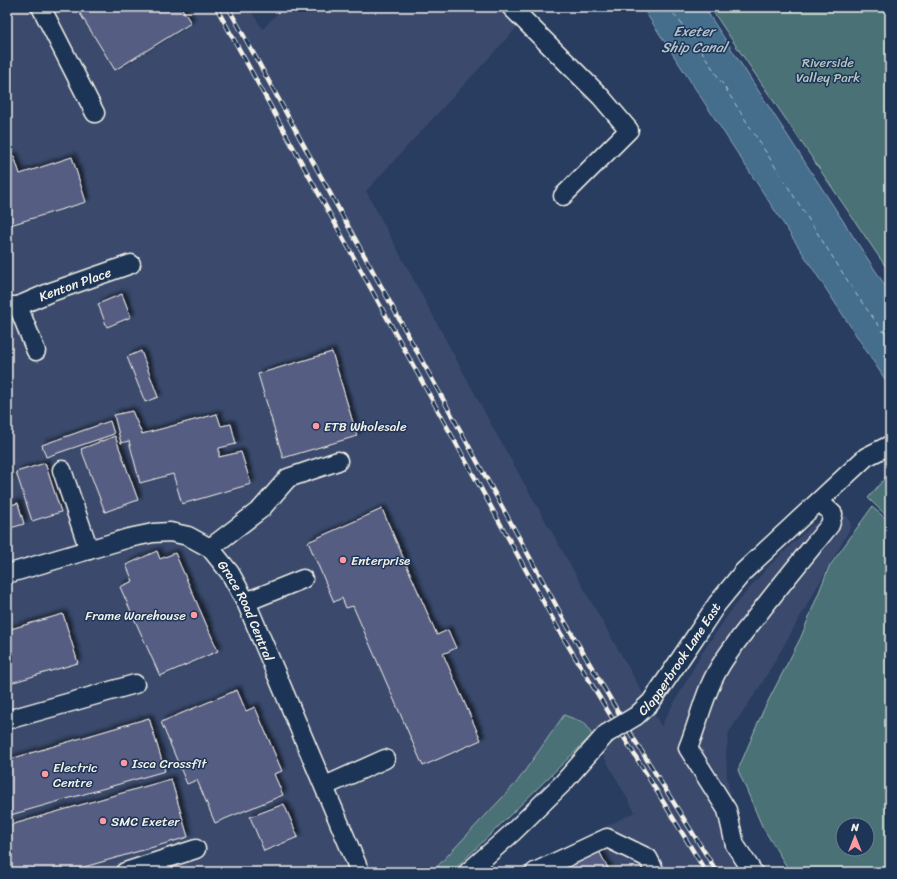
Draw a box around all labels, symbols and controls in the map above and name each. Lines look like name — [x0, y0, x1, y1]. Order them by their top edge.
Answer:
water label: Exeter Ship Canal — [661, 19, 730, 60]
park label: Riverside Valley Park — [796, 51, 860, 89]
street label: Kenton Place — [35, 261, 115, 308]
place label: ETB Wholesale — [324, 415, 407, 438]
marker: ETB Wholesale — [311, 421, 321, 431]
place label: Enterprise — [351, 549, 410, 572]
street label: Grace Road Central — [212, 555, 281, 665]
marker: Enterprise — [338, 555, 348, 565]
street label: Clapperbrook Lane East — [632, 597, 727, 721]
place label: Frame Warehouse — [85, 604, 186, 627]
marker: Frame Warehouse — [189, 610, 199, 620]
place label: Isca Crossfit — [131, 752, 207, 775]
place label: Electric Centre — [53, 756, 98, 794]
marker: Isca Crossfit — [119, 758, 129, 768]
marker: Electric Centre — [40, 769, 50, 779]
place label: SMC Exeter — [111, 810, 180, 833]
marker: SMC Exeter — [98, 816, 108, 826]
north arrow — [835, 817, 875, 857]
text: N — [850, 818, 859, 837]

